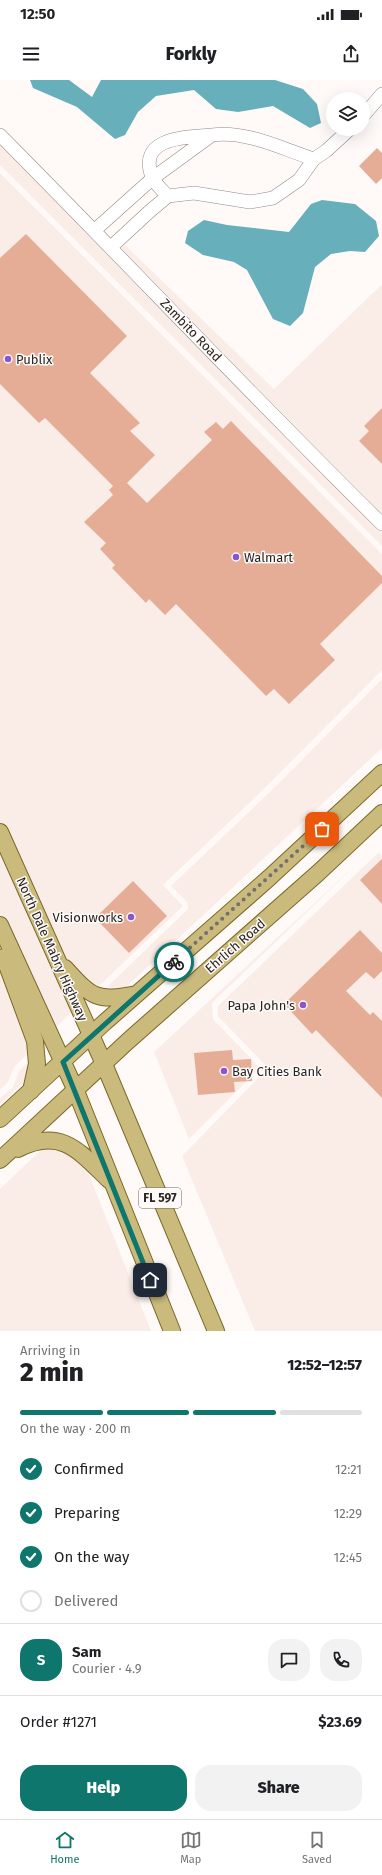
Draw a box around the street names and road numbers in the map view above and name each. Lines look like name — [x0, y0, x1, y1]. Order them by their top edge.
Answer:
street label: Zambito Road — [157, 295, 225, 365]
street label: North Dale Mabry Highway — [13, 875, 91, 1024]
street label: Ehrlich Road — [202, 916, 268, 976]
road number: FL 597 — [139, 1188, 181, 1208]

